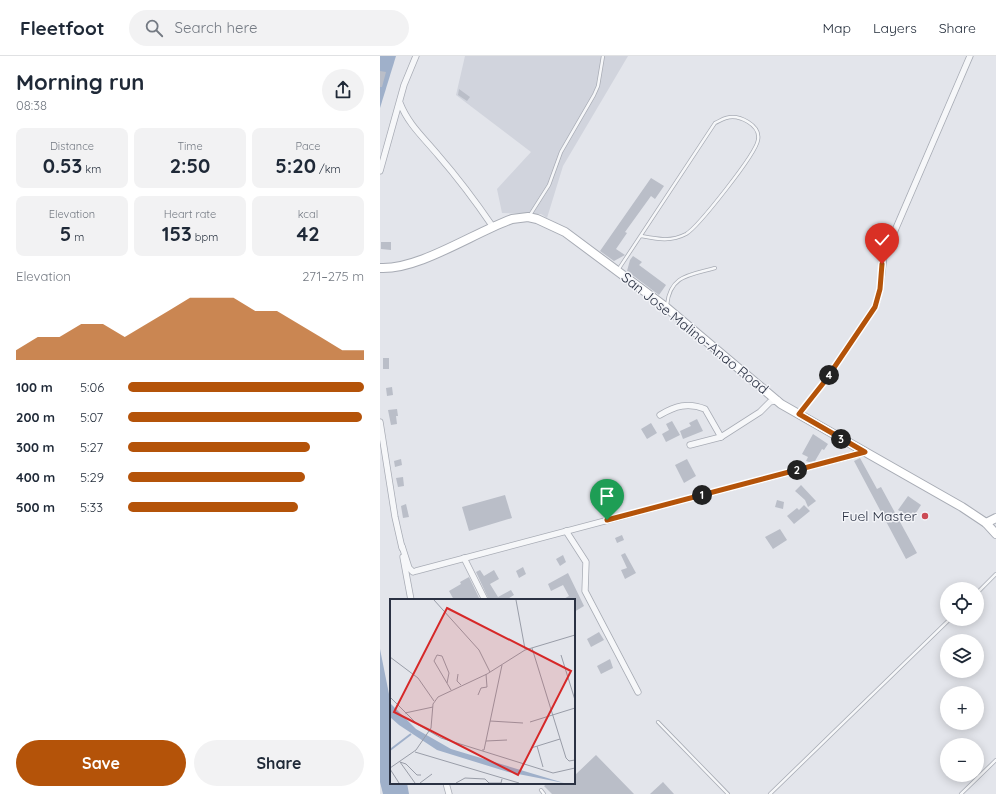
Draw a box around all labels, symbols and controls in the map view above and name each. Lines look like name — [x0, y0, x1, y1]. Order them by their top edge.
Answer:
search box — [129, 10, 409, 46]
text: Fleetfoot — [20, 16, 105, 40]
icon: search — [143, 17, 165, 39]
text: Search here — [175, 18, 257, 37]
text: Map — [822, 19, 851, 37]
text: Layers — [873, 19, 917, 37]
text: Share — [939, 19, 976, 37]
text: Morning run — [16, 68, 144, 96]
button: share — [322, 69, 364, 111]
text: 08:38 — [16, 97, 47, 113]
text: Distance — [50, 139, 94, 153]
text: Time — [177, 139, 203, 153]
text: Pace — [295, 139, 321, 153]
text: 0.53 — [43, 153, 82, 178]
text: 2:50 — [170, 153, 210, 178]
text: 5:20 — [275, 153, 316, 178]
text: km — [82, 162, 101, 176]
text: /km — [316, 162, 341, 176]
text: Elevation — [49, 207, 95, 221]
text: Heart rate — [164, 207, 216, 221]
text: kcal — [298, 207, 318, 221]
text: 5 — [60, 221, 71, 246]
text: 153 — [162, 221, 192, 246]
text: 42 — [296, 221, 320, 246]
pin — [865, 223, 899, 264]
icon: check — [871, 229, 893, 251]
text: m — [71, 230, 84, 244]
text: bpm — [192, 230, 218, 244]
text: Elevation — [16, 268, 71, 284]
text: 271–275 m — [302, 268, 364, 284]
street label: San Jose Malino-Anao Road — [618, 268, 772, 398]
pin: 4 — [819, 365, 839, 385]
text: 4 — [826, 368, 832, 382]
text: 100 m — [16, 379, 53, 395]
text: 5:06 — [80, 379, 104, 395]
text: 200 m — [16, 409, 55, 425]
text: 5:07 — [80, 409, 103, 425]
pin: 3 — [831, 429, 851, 449]
text: 3 — [838, 432, 844, 446]
text: 300 m — [16, 439, 55, 455]
text: 5:27 — [80, 439, 103, 455]
pin: 2 — [787, 460, 807, 480]
text: 2 — [794, 463, 800, 477]
text: 400 m — [16, 469, 55, 485]
text: 5:29 — [80, 469, 104, 485]
pin — [590, 479, 624, 520]
icon: arrive — [596, 485, 618, 507]
pin: 1 — [692, 485, 712, 505]
text: 1 — [700, 488, 704, 502]
text: 500 m — [16, 499, 55, 515]
text: 5:33 — [80, 499, 103, 515]
place label: Fuel Master — [842, 507, 918, 525]
marker: Fuel Master — [920, 511, 930, 521]
map controls — [940, 582, 984, 782]
button: locate — [940, 582, 984, 626]
inset map — [390, 599, 575, 784]
button: layers — [940, 634, 984, 678]
button: + — [940, 686, 984, 730]
button: − — [940, 738, 984, 782]
button: Save — [16, 740, 186, 786]
button: Share — [194, 740, 364, 786]

